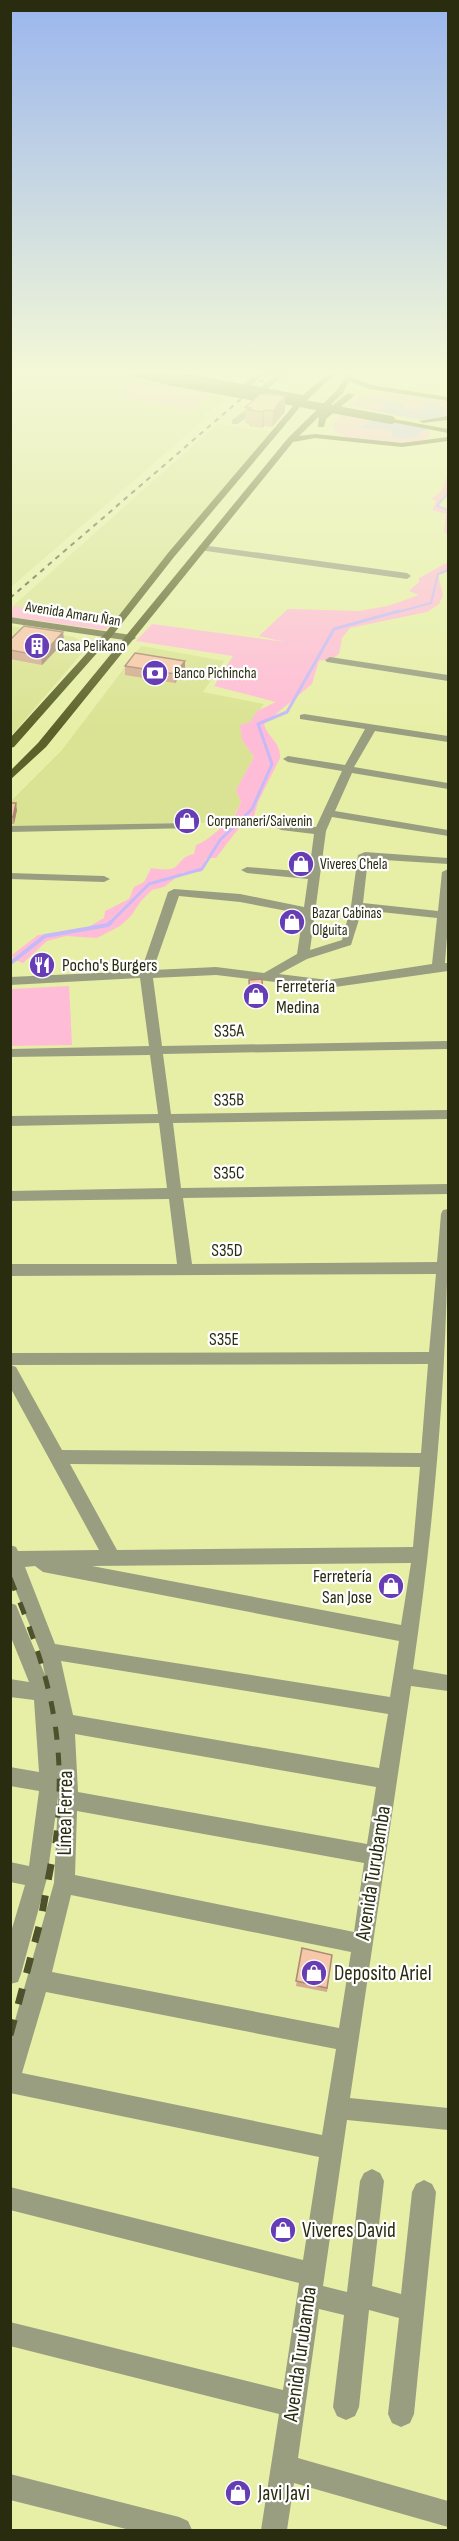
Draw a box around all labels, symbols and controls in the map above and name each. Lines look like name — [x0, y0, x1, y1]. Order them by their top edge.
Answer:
street label: Avenida Amaru Ñan — [23, 597, 122, 631]
building icon: Casa Pelikano — [22, 631, 52, 661]
place label: Casa Pelikano — [57, 637, 126, 656]
bank icon: Banco Pichincha — [140, 658, 170, 688]
place label: Banco Pichincha — [174, 664, 257, 683]
shop icon: Corpmaneri/Saivenin — [172, 806, 202, 836]
place label: Corpmaneri/Saivenin — [207, 812, 313, 831]
shop icon: Viveres Chela — [286, 849, 316, 879]
place label: Viveres Chela — [320, 855, 388, 874]
place label: Bazar Cabinas Olguita — [312, 904, 382, 940]
shop icon: Bazar Cabinas Olguita — [277, 907, 307, 937]
restaurant icon: Pocho's Burgers — [27, 950, 57, 980]
place label: Pocho's Burgers — [62, 955, 158, 976]
place label: Ferretería Medina — [276, 976, 335, 1018]
shop icon: Ferretería Medina — [241, 981, 271, 1011]
street label: S35A — [214, 1020, 245, 1042]
street label: S35B — [214, 1089, 244, 1111]
street label: S35C — [213, 1162, 245, 1184]
street label: S35D — [211, 1240, 243, 1261]
street label: S35E — [209, 1329, 239, 1350]
place label: Ferretería San Jose — [313, 1566, 372, 1608]
shop icon: Ferretería San Jose — [376, 1571, 406, 1601]
street label: Línea Ferrea — [52, 1770, 78, 1856]
street label: Avenida Turubamba — [350, 1804, 396, 1943]
shop icon: Deposito Ariel — [299, 1958, 329, 1988]
place label: Deposito Ariel — [334, 1961, 432, 1986]
shop icon: Viveres David — [268, 2215, 298, 2245]
place label: Viveres David — [302, 2218, 396, 2243]
street label: Avenida Turubamba — [278, 2285, 322, 2424]
shop icon: Javi Javi — [223, 2478, 253, 2508]
place label: Javi Javi — [257, 2481, 310, 2506]

